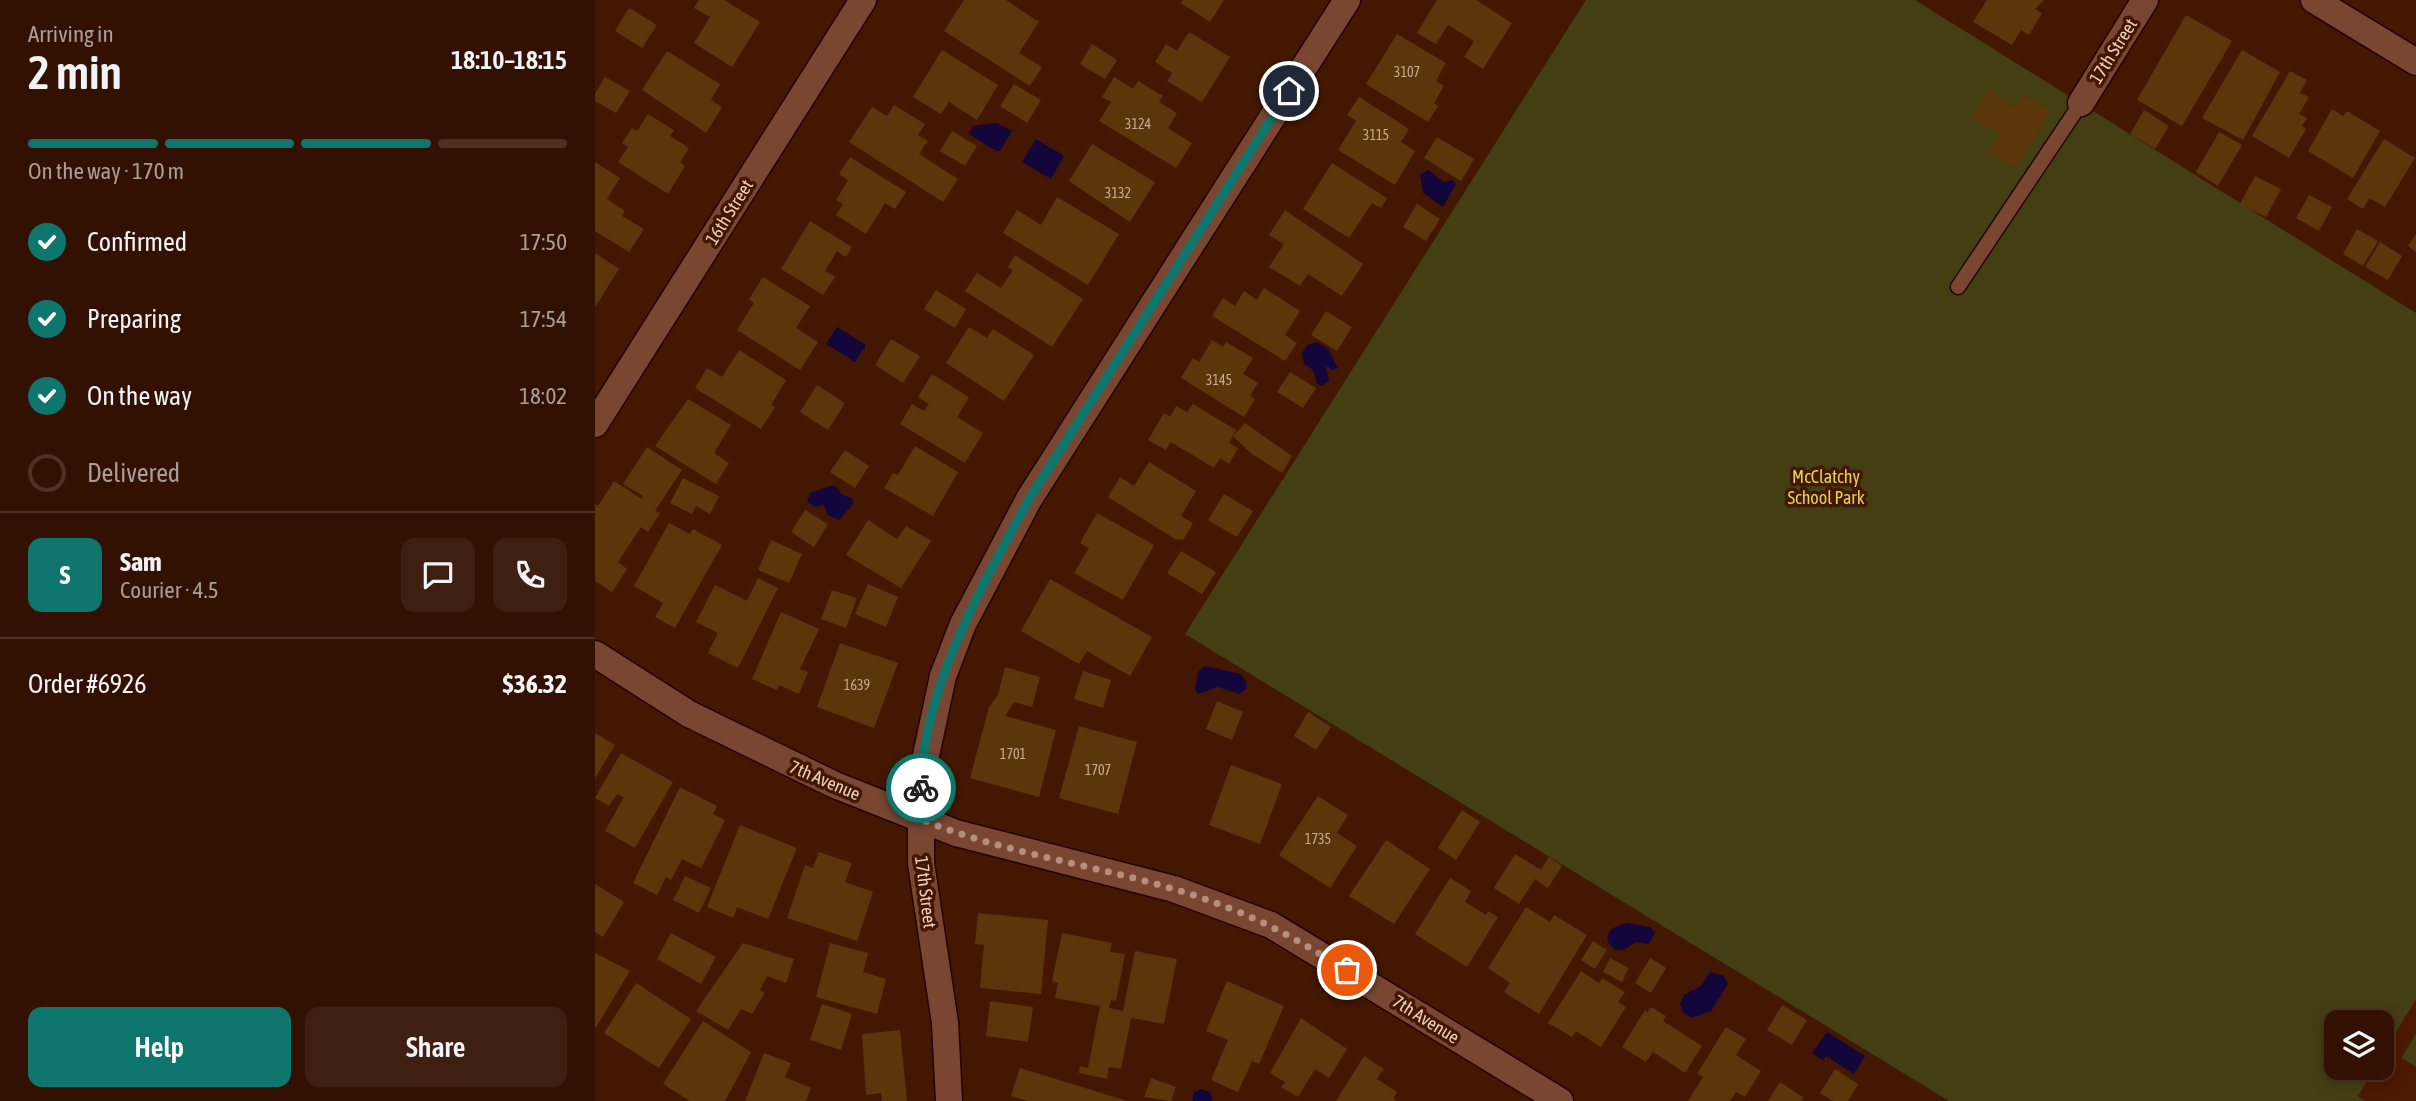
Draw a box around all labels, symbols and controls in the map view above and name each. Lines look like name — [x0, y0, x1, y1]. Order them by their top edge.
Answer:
street label: 17th Street — [2085, 15, 2141, 87]
text: Arriving in — [28, 21, 114, 47]
text: 18:10–18:15 — [451, 45, 567, 75]
text: 2 min — [28, 46, 122, 99]
pin — [1259, 61, 1319, 121]
house number: 3107 — [1394, 64, 1420, 80]
icon: home — [1270, 72, 1308, 110]
house number: 3124 — [1125, 116, 1152, 132]
house number: 3115 — [1363, 127, 1389, 143]
text: On the way · 170 m — [28, 158, 184, 184]
street label: 16th Street — [701, 176, 757, 248]
house number: 3132 — [1105, 185, 1131, 201]
icon: check — [28, 223, 66, 261]
text: Confirmed — [87, 227, 187, 257]
text: 17:50 — [520, 229, 567, 255]
icon: check — [28, 300, 66, 338]
text: Preparing — [87, 304, 181, 334]
text: 17:54 — [520, 306, 567, 332]
house number: 3145 — [1206, 372, 1232, 388]
icon: check — [28, 377, 66, 415]
text: On the way — [87, 381, 192, 411]
text: 18:02 — [519, 383, 567, 409]
text: Delivered — [87, 458, 180, 488]
park label: McClatchy School Park — [1787, 466, 1865, 508]
button: chat — [401, 538, 475, 612]
button: phone — [493, 538, 567, 612]
text: Sam — [120, 547, 162, 577]
text: S — [60, 560, 70, 590]
text: Courier · 4.5 — [120, 577, 219, 603]
text: Order #6926 — [28, 669, 147, 699]
text: $36.32 — [503, 669, 567, 699]
house number: 1639 — [844, 677, 870, 693]
house number: 1701 — [1000, 746, 1026, 762]
courier — [886, 753, 956, 823]
street label: 7th Avenue — [787, 756, 863, 804]
house number: 1707 — [1085, 762, 1111, 778]
icon: bike — [902, 769, 940, 807]
house number: 1735 — [1305, 831, 1331, 847]
street label: 17th Street — [911, 855, 941, 929]
pin — [1317, 940, 1377, 1000]
icon: bag — [1328, 951, 1366, 989]
street label: 7th Avenue — [1389, 990, 1463, 1048]
button: Help — [28, 1007, 291, 1087]
button: Share — [305, 1007, 567, 1087]
map controls — [2324, 1010, 2394, 1080]
button: layers — [2324, 1010, 2394, 1080]

